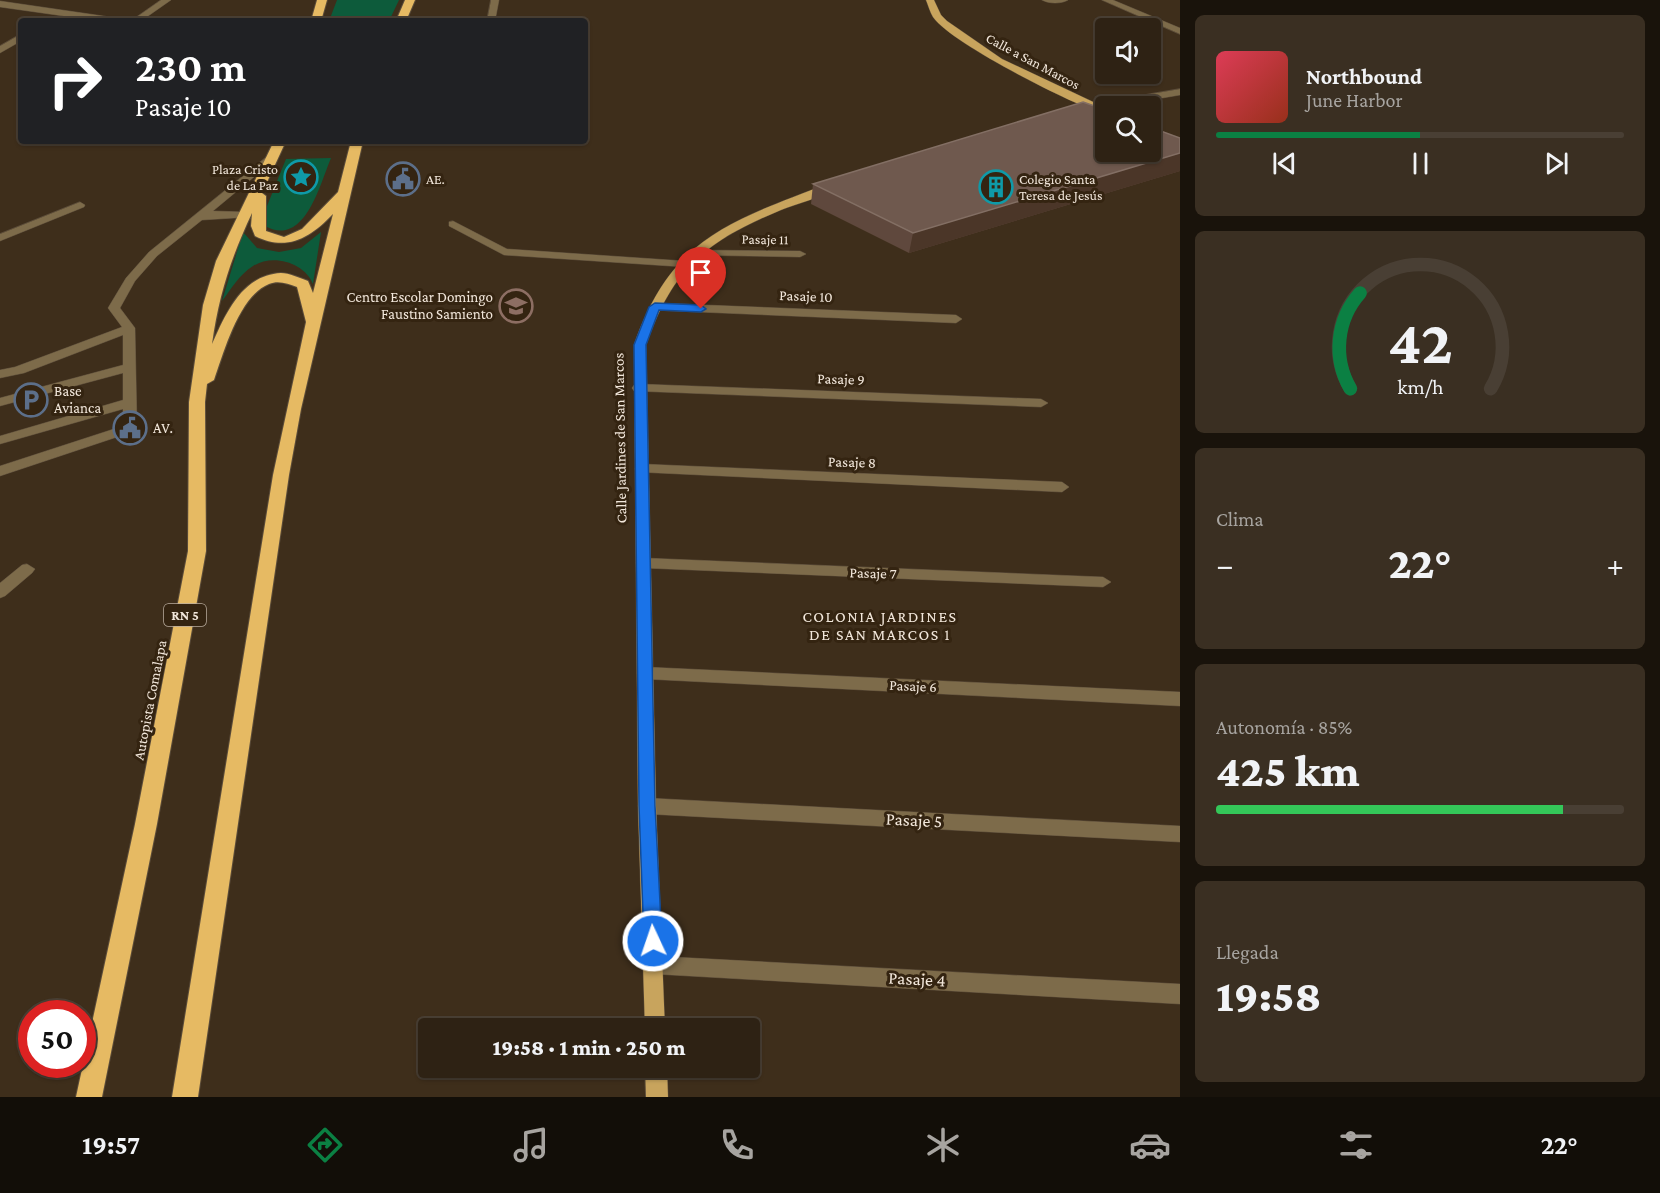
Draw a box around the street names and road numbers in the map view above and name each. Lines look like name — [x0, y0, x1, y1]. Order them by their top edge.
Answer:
street label: Calle a San Marcos — [983, 30, 1083, 92]
street label: Pasaje 11 — [741, 231, 789, 248]
street label: Pasaje 10 — [779, 287, 833, 306]
street label: Calle Jardines de San Marcos — [611, 352, 630, 523]
street label: Pasaje 9 — [817, 370, 865, 389]
street label: Pasaje 8 — [828, 453, 876, 472]
street label: Pasaje 7 — [849, 564, 897, 583]
road number: RN 5 — [164, 604, 206, 626]
street label: Autopista Comalapa — [131, 639, 170, 762]
street label: Pasaje 6 — [889, 677, 937, 696]
street label: Pasaje 5 — [885, 809, 943, 832]
street label: Pasaje 4 — [888, 968, 946, 991]

